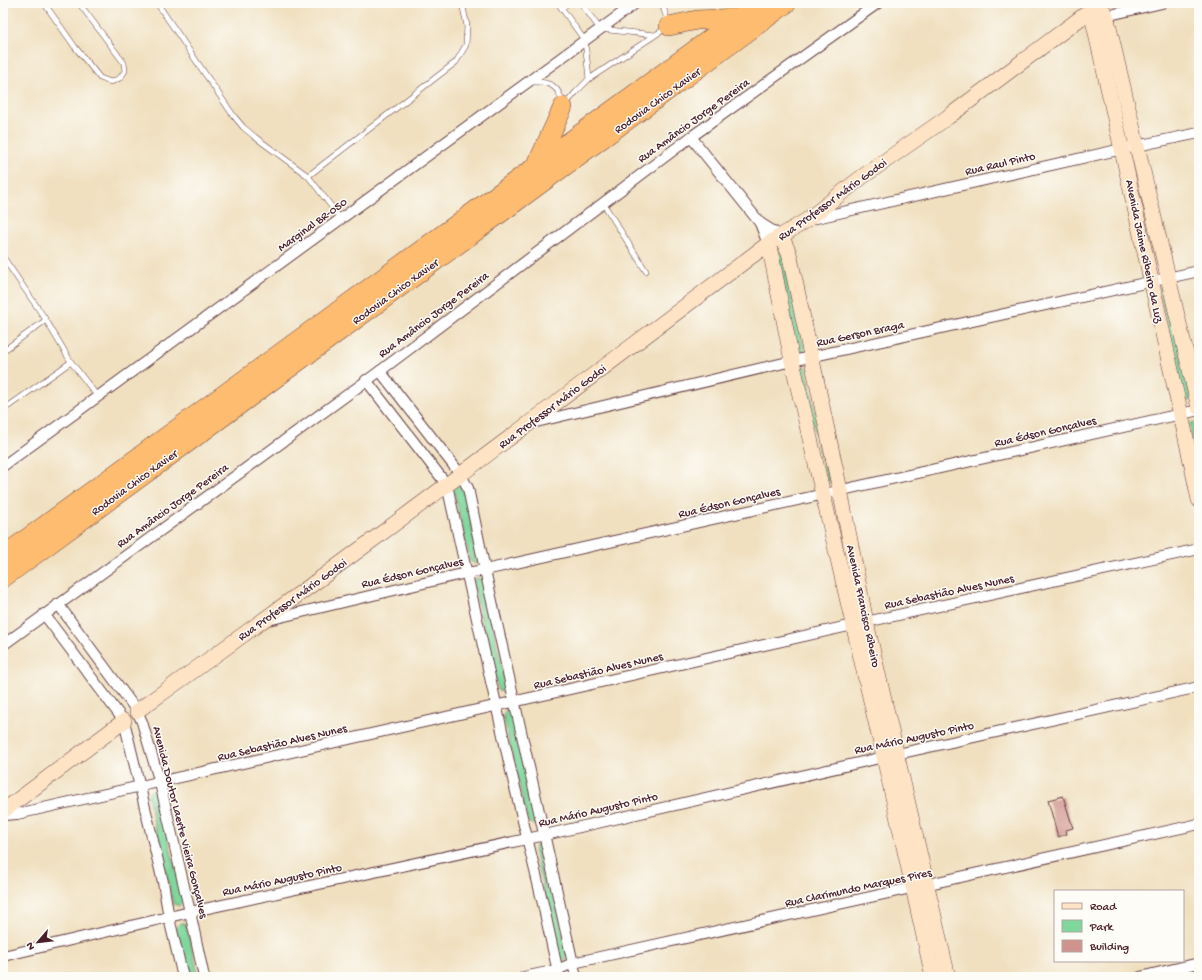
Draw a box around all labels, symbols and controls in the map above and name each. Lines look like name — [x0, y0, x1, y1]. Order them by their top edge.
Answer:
street label: Rodovia Chico Xavier — [612, 65, 705, 138]
street label: Rua Amâncio Jorge Pereira — [636, 76, 753, 167]
street label: Rua Raul Pinto — [964, 150, 1037, 180]
street label: Rua Professor Mário Godoi — [776, 156, 891, 245]
street label: Avenida Jaime Ribeiro da Luz — [1121, 179, 1165, 325]
street label: Marginal BR-050 — [276, 196, 351, 256]
street label: Rodovia Chico Xavier — [350, 256, 443, 329]
street label: Rua Amâncio Jorge Pereira — [376, 269, 492, 362]
street label: Rua Gerson Braga — [815, 319, 906, 351]
street label: Rua Professor Mário Godoi — [497, 362, 610, 453]
street label: Rua Édson Gonçalves — [993, 414, 1098, 451]
street label: Rodovia Chico Xavier — [89, 447, 182, 520]
street label: Rua Amâncio Jorge Pereira — [115, 461, 232, 552]
street label: Rua Édson Gonçalves — [677, 485, 782, 522]
street label: Avenida Francisco Ribeiro — [842, 544, 882, 669]
street label: Rua Édson Gonçalves — [360, 555, 465, 592]
street label: Rua Professor Mário Godoi — [236, 556, 351, 645]
street label: Rua Sebastião Alves Nunes — [883, 572, 1016, 614]
street label: Rua Sebastião Alves Nunes — [533, 650, 665, 694]
street label: Rua Mário Augusto Pinto — [853, 719, 976, 758]
street label: Rua Sebastião Alves Nunes — [217, 722, 349, 766]
street label: Avenida Doutor Laerte Vieira Gonçalves — [148, 725, 210, 920]
street label: Rua Mário Augusto Pinto — [537, 790, 659, 831]
street label: Rua Mário Augusto Pinto — [221, 861, 344, 900]
street label: Rua Clarimundo Marques Pires — [784, 866, 934, 911]
legend — [1054, 890, 1184, 962]
text: Road — [1090, 901, 1117, 915]
text: Park — [1089, 921, 1115, 935]
north arrow — [18, 922, 58, 962]
text: N — [24, 940, 38, 952]
text: Building — [1089, 941, 1129, 955]

